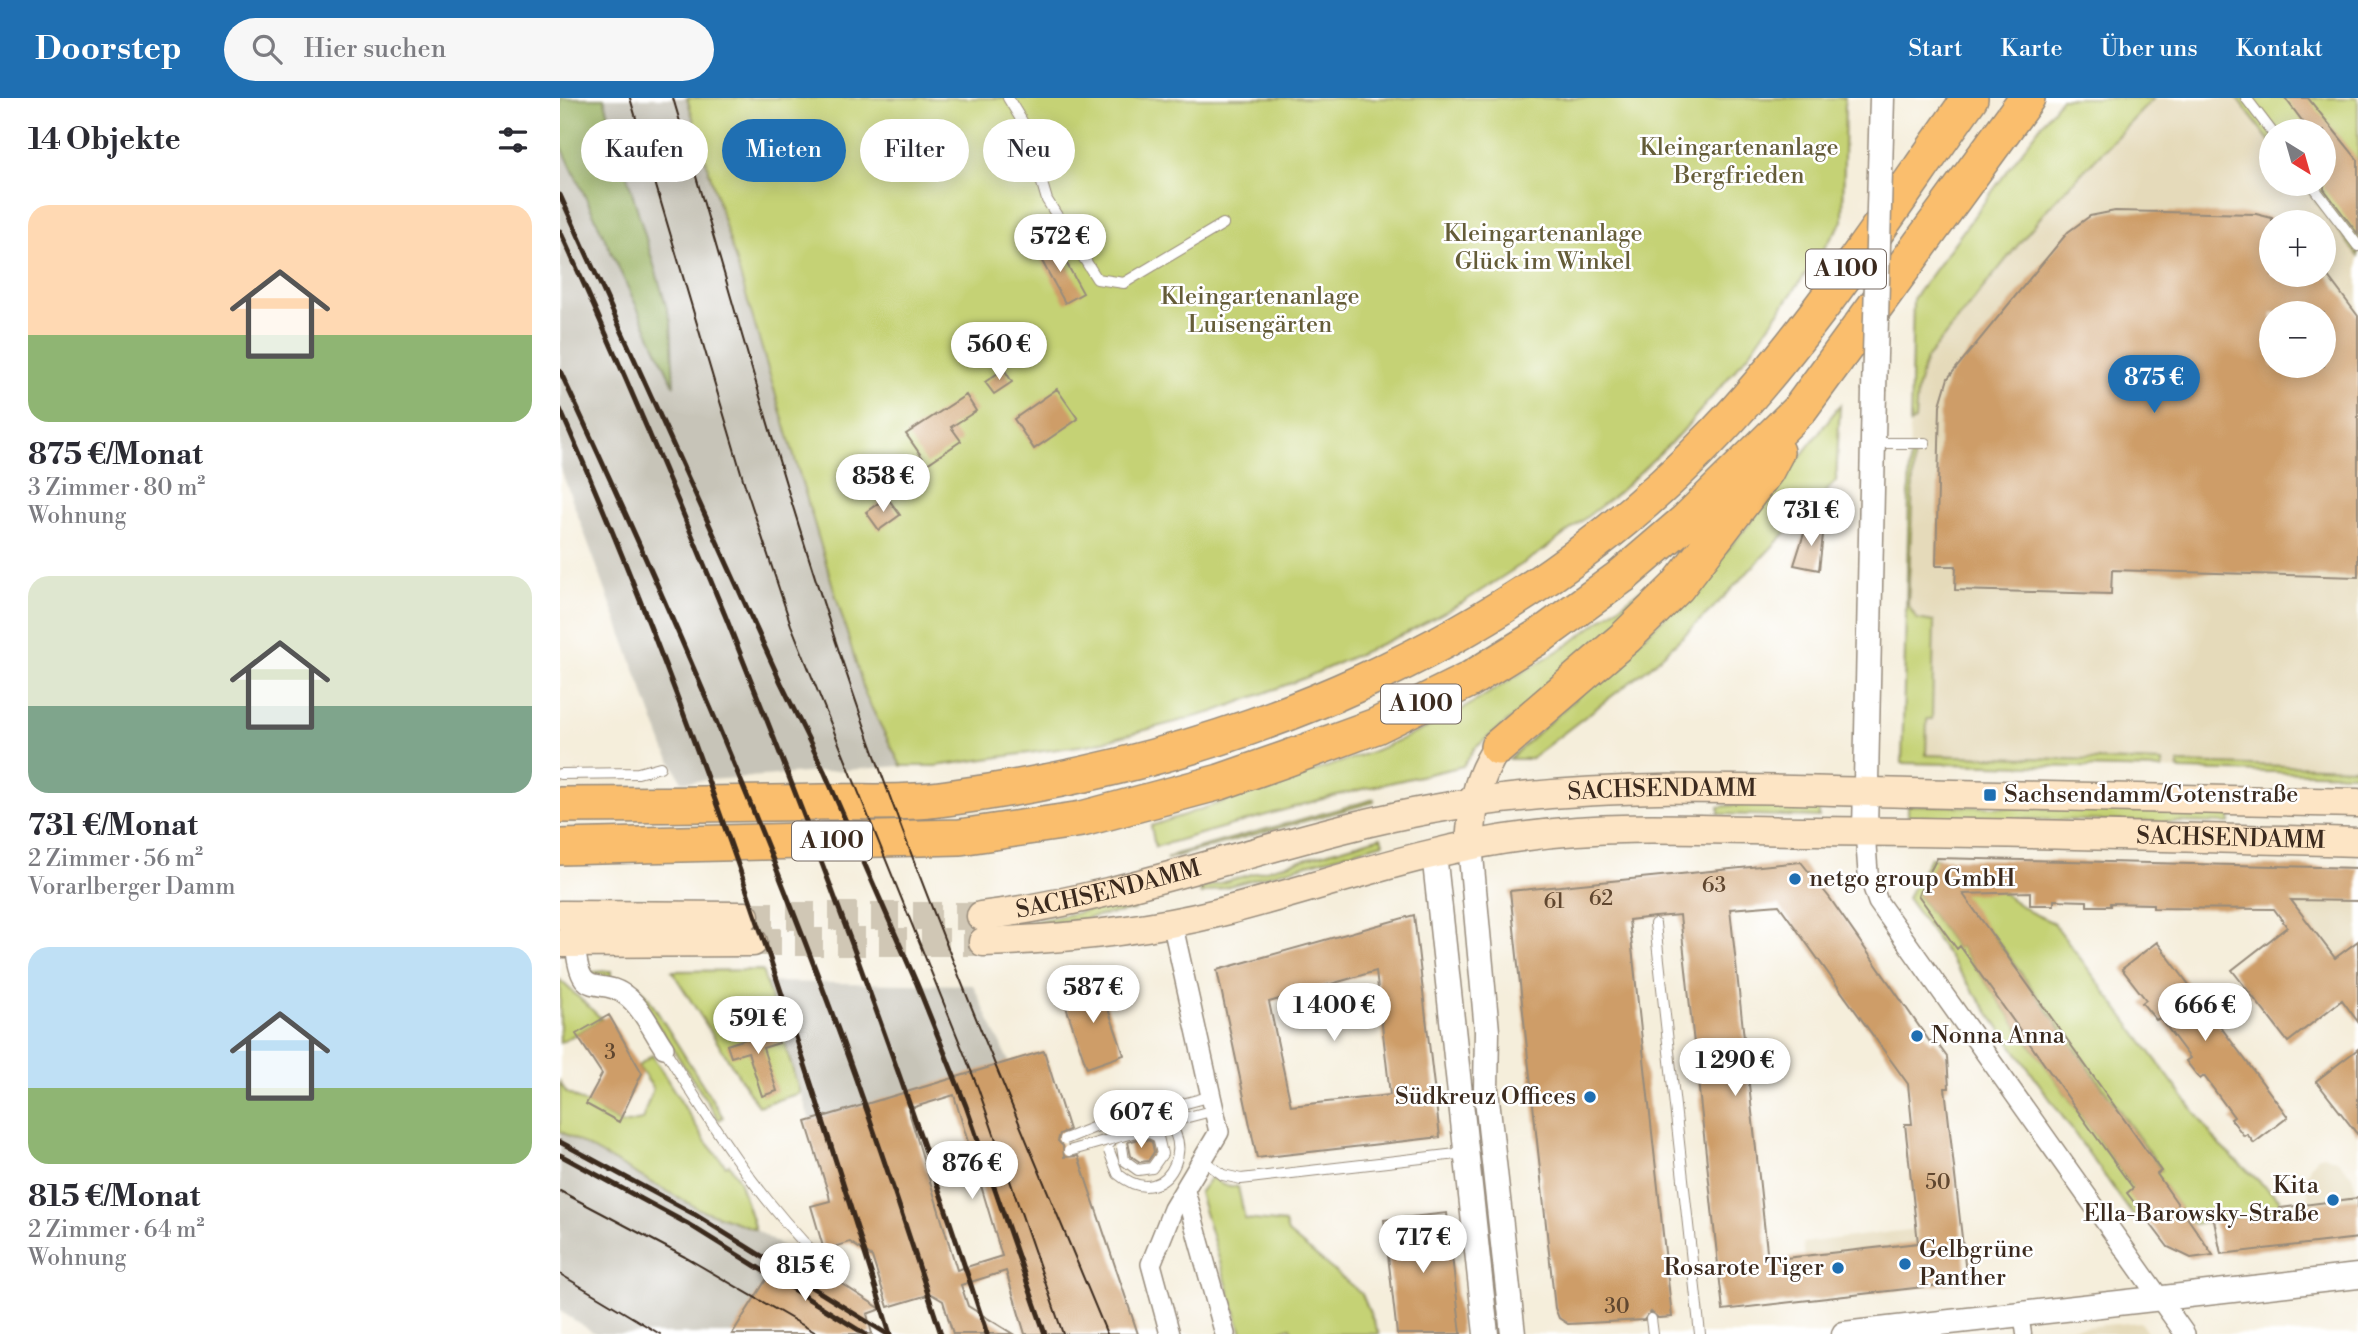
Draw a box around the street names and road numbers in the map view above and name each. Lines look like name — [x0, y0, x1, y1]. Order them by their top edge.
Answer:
road number: A 100 — [1806, 250, 1886, 288]
road number: A 100 — [1381, 684, 1461, 724]
street label: SACHSENDAMM — [1567, 774, 1757, 808]
road number: A 100 — [792, 821, 872, 860]
street label: SACHSENDAMM — [2136, 821, 2326, 856]
street label: SACHSENDAMM — [1014, 853, 1204, 926]

